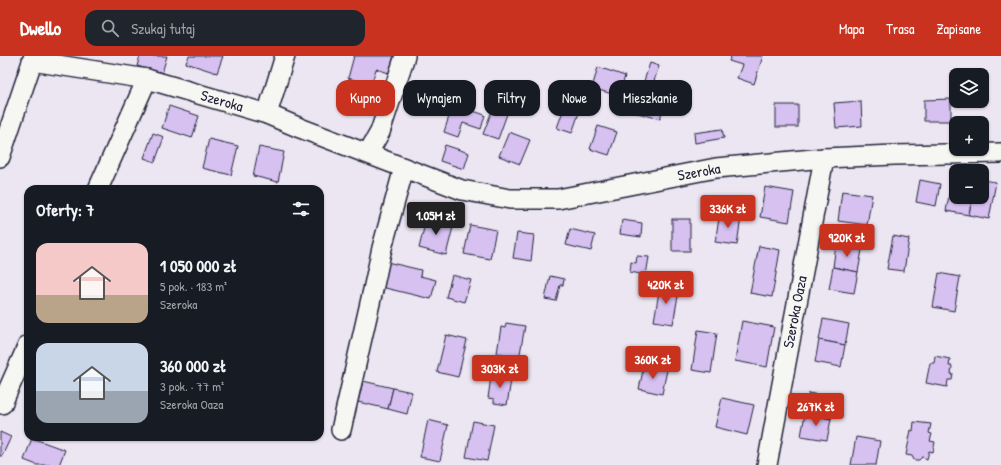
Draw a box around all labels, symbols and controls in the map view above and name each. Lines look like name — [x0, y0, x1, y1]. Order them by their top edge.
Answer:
search box — [85, 10, 365, 46]
text: Dwello — [20, 15, 61, 41]
icon: search — [99, 17, 121, 39]
text: Szukaj tutaj — [131, 18, 195, 39]
text: Mapa — [839, 19, 864, 38]
text: Trasa — [886, 19, 915, 38]
text: Zapisane — [937, 19, 981, 38]
map controls — [949, 68, 989, 204]
button: layers — [949, 68, 989, 108]
chip: Kupno — [336, 80, 395, 116]
chip: Wynajem — [403, 80, 476, 116]
chip: Filtry — [484, 80, 540, 116]
chip: Nowe — [548, 80, 601, 116]
chip: Mieszkanie — [609, 80, 692, 116]
street label: Szeroka — [198, 84, 246, 117]
button: + — [949, 116, 989, 156]
street label: Szeroka — [676, 157, 722, 186]
button: − — [949, 164, 989, 204]
pin: 336K zł — [691, 195, 765, 229]
text: Oferty: 7 — [36, 198, 94, 221]
icon: filters — [290, 198, 312, 220]
text: 336K zł — [709, 199, 747, 217]
pin: 1.05M zł — [395, 202, 477, 236]
text: 1.05M zł — [416, 206, 456, 224]
pin: 920K zł — [810, 224, 884, 258]
text: 920K zł — [829, 228, 865, 246]
text: 1 050 000 zł — [160, 254, 237, 277]
icon: home — [68, 259, 116, 307]
pin: 420K zł — [629, 271, 703, 305]
street label: Szeroka Oaza — [777, 274, 812, 350]
text: 420K zł — [647, 275, 685, 293]
text: 5 pok. · 183 m² — [160, 277, 227, 295]
text: Szeroka — [160, 295, 197, 313]
pin: 360K zł — [616, 346, 690, 380]
text: 360K zł — [634, 350, 672, 368]
text: 360 000 zł — [160, 354, 226, 377]
pin: 303K zł — [463, 355, 537, 389]
icon: home — [68, 359, 116, 407]
text: 303K zł — [481, 359, 519, 377]
text: 3 pok. · 77 m² — [160, 377, 224, 395]
pin: 267K zł — [779, 393, 853, 427]
text: Szeroka Oaza — [160, 395, 223, 413]
text: 267K zł — [797, 397, 835, 415]

